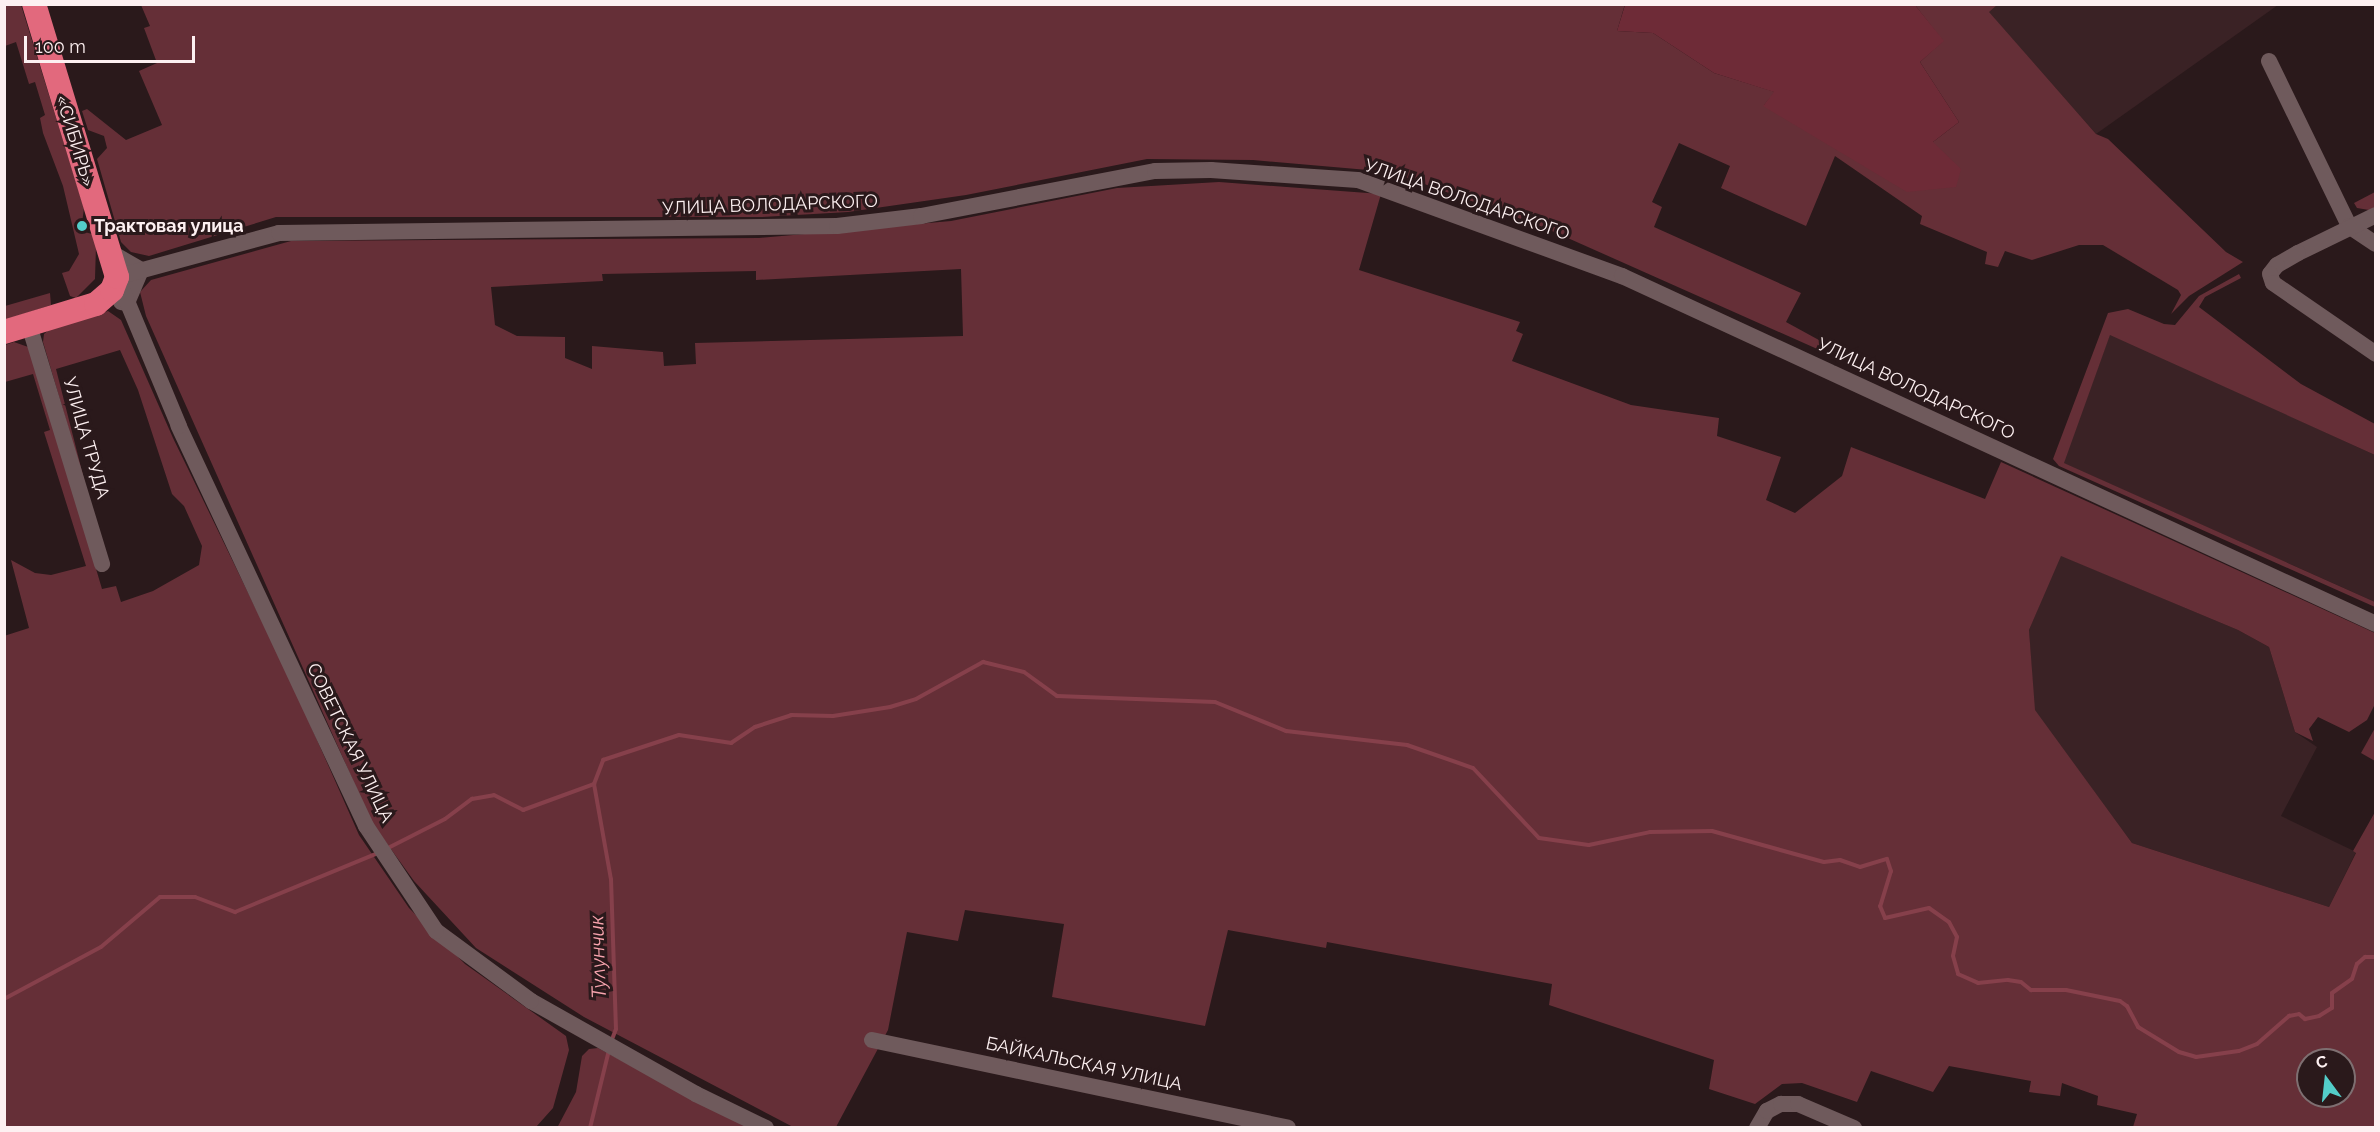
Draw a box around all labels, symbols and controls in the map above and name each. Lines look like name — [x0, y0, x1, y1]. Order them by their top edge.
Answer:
scale bar — [27, 24, 198, 62]
text: 100 m — [35, 36, 86, 57]
street label: «СИБИРЬ» — [51, 93, 99, 189]
street label: УЛИЦА ВОЛОДАРСКОГО — [1361, 155, 1573, 245]
street label: УЛИЦА ВОЛОДАРСКОГО — [662, 190, 878, 220]
place label: Трактовая улица — [94, 215, 244, 237]
marker: Трактовая улица — [75, 219, 89, 233]
street label: УЛИЦА ВОЛОДАРСКОГО — [1813, 334, 2019, 444]
street label: УЛИЦА ТРУДА — [58, 374, 114, 502]
street label: СОВЕТСКАЯ УЛИЦА — [302, 660, 398, 826]
water label: Тулунчик — [585, 915, 611, 999]
street label: БАЙКАЛЬСКАЯ УЛИЦА — [984, 1033, 1184, 1095]
north arrow — [2296, 1048, 2356, 1108]
text: С — [2314, 1051, 2329, 1073]

